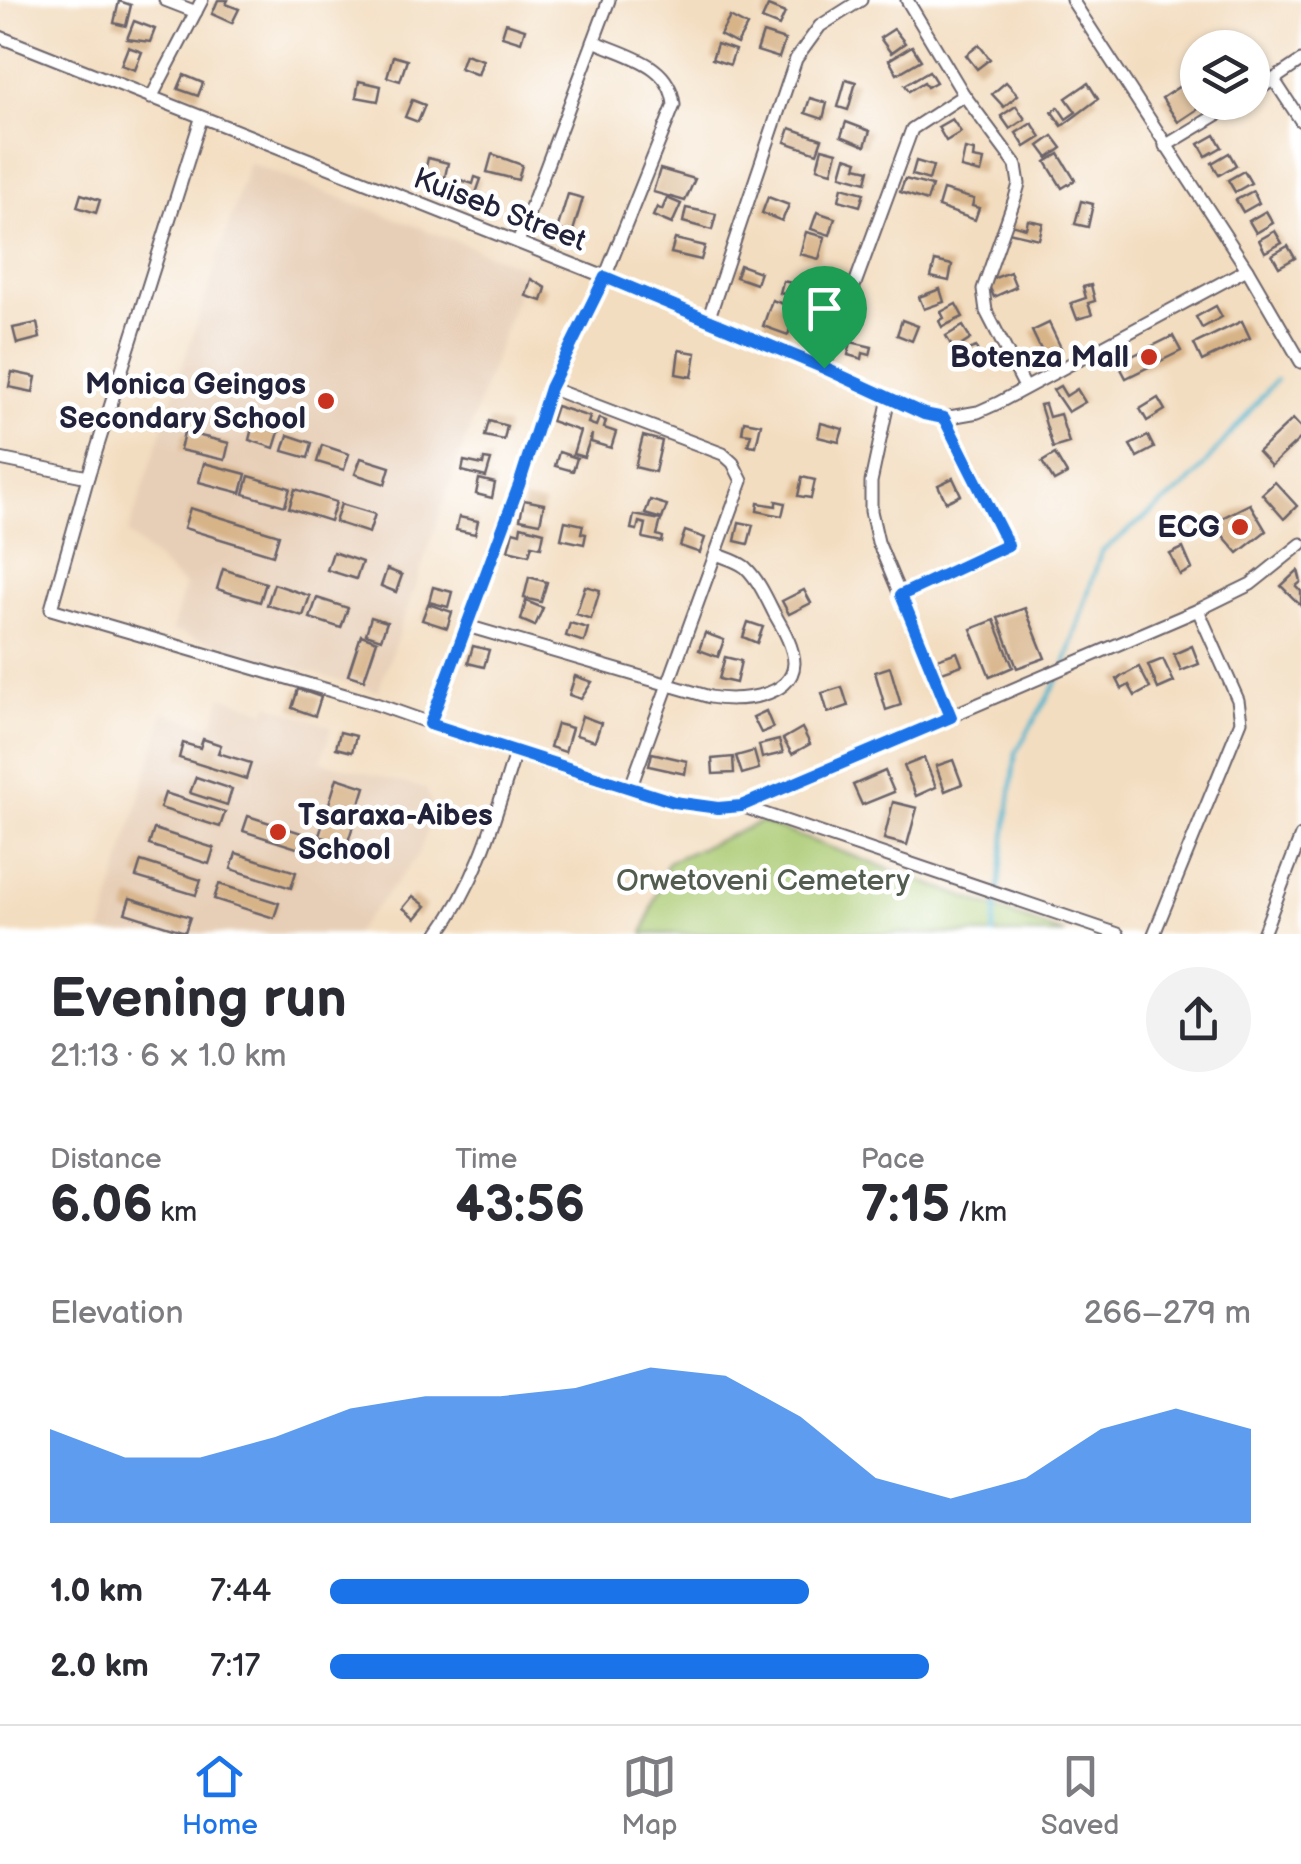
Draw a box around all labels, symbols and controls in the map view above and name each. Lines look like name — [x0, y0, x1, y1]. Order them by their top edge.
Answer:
map controls — [1180, 30, 1270, 120]
button: layers — [1180, 30, 1270, 120]
street label: Kuiseb Street — [408, 161, 591, 259]
pin — [782, 266, 867, 369]
icon: arrive — [797, 281, 852, 336]
place label: Botenza Mall — [950, 340, 1129, 376]
marker: Botenza Mall — [1138, 346, 1160, 368]
place label: Monica Geingos Secondary School — [59, 367, 306, 437]
marker: Monica Geingos Secondary School — [315, 390, 337, 412]
place label: ECG — [1157, 510, 1220, 546]
marker: ECG — [1229, 516, 1251, 538]
place label: Tsaraxa-Aibes School — [298, 798, 493, 868]
marker: Tsaraxa-Aibes School — [267, 821, 289, 843]
park label: Orwetoveni Cemetery — [616, 863, 911, 899]
text: Evening run — [50, 966, 347, 1033]
button: share — [1146, 967, 1251, 1072]
text: 21:13 · 6 × 1.0 km — [50, 1037, 286, 1076]
text: Distance — [50, 1143, 162, 1176]
text: Time — [455, 1143, 517, 1176]
text: Pace — [861, 1143, 925, 1176]
text: 6.06 — [50, 1176, 153, 1236]
text: 43:56 — [455, 1176, 585, 1236]
text: 7:15 — [861, 1176, 950, 1236]
text: km — [153, 1196, 197, 1229]
text: /km — [950, 1196, 1007, 1229]
text: Elevation — [50, 1294, 183, 1333]
text: 266–279 m — [1084, 1294, 1251, 1333]
text: 1.0 km — [50, 1572, 143, 1611]
text: 7:44 — [210, 1572, 271, 1611]
text: 2.0 km — [50, 1647, 149, 1686]
text: 7:17 — [210, 1647, 260, 1686]
tab: Home — [182, 1749, 258, 1842]
tab: Map — [621, 1749, 677, 1842]
tab: Saved — [1041, 1749, 1119, 1842]

